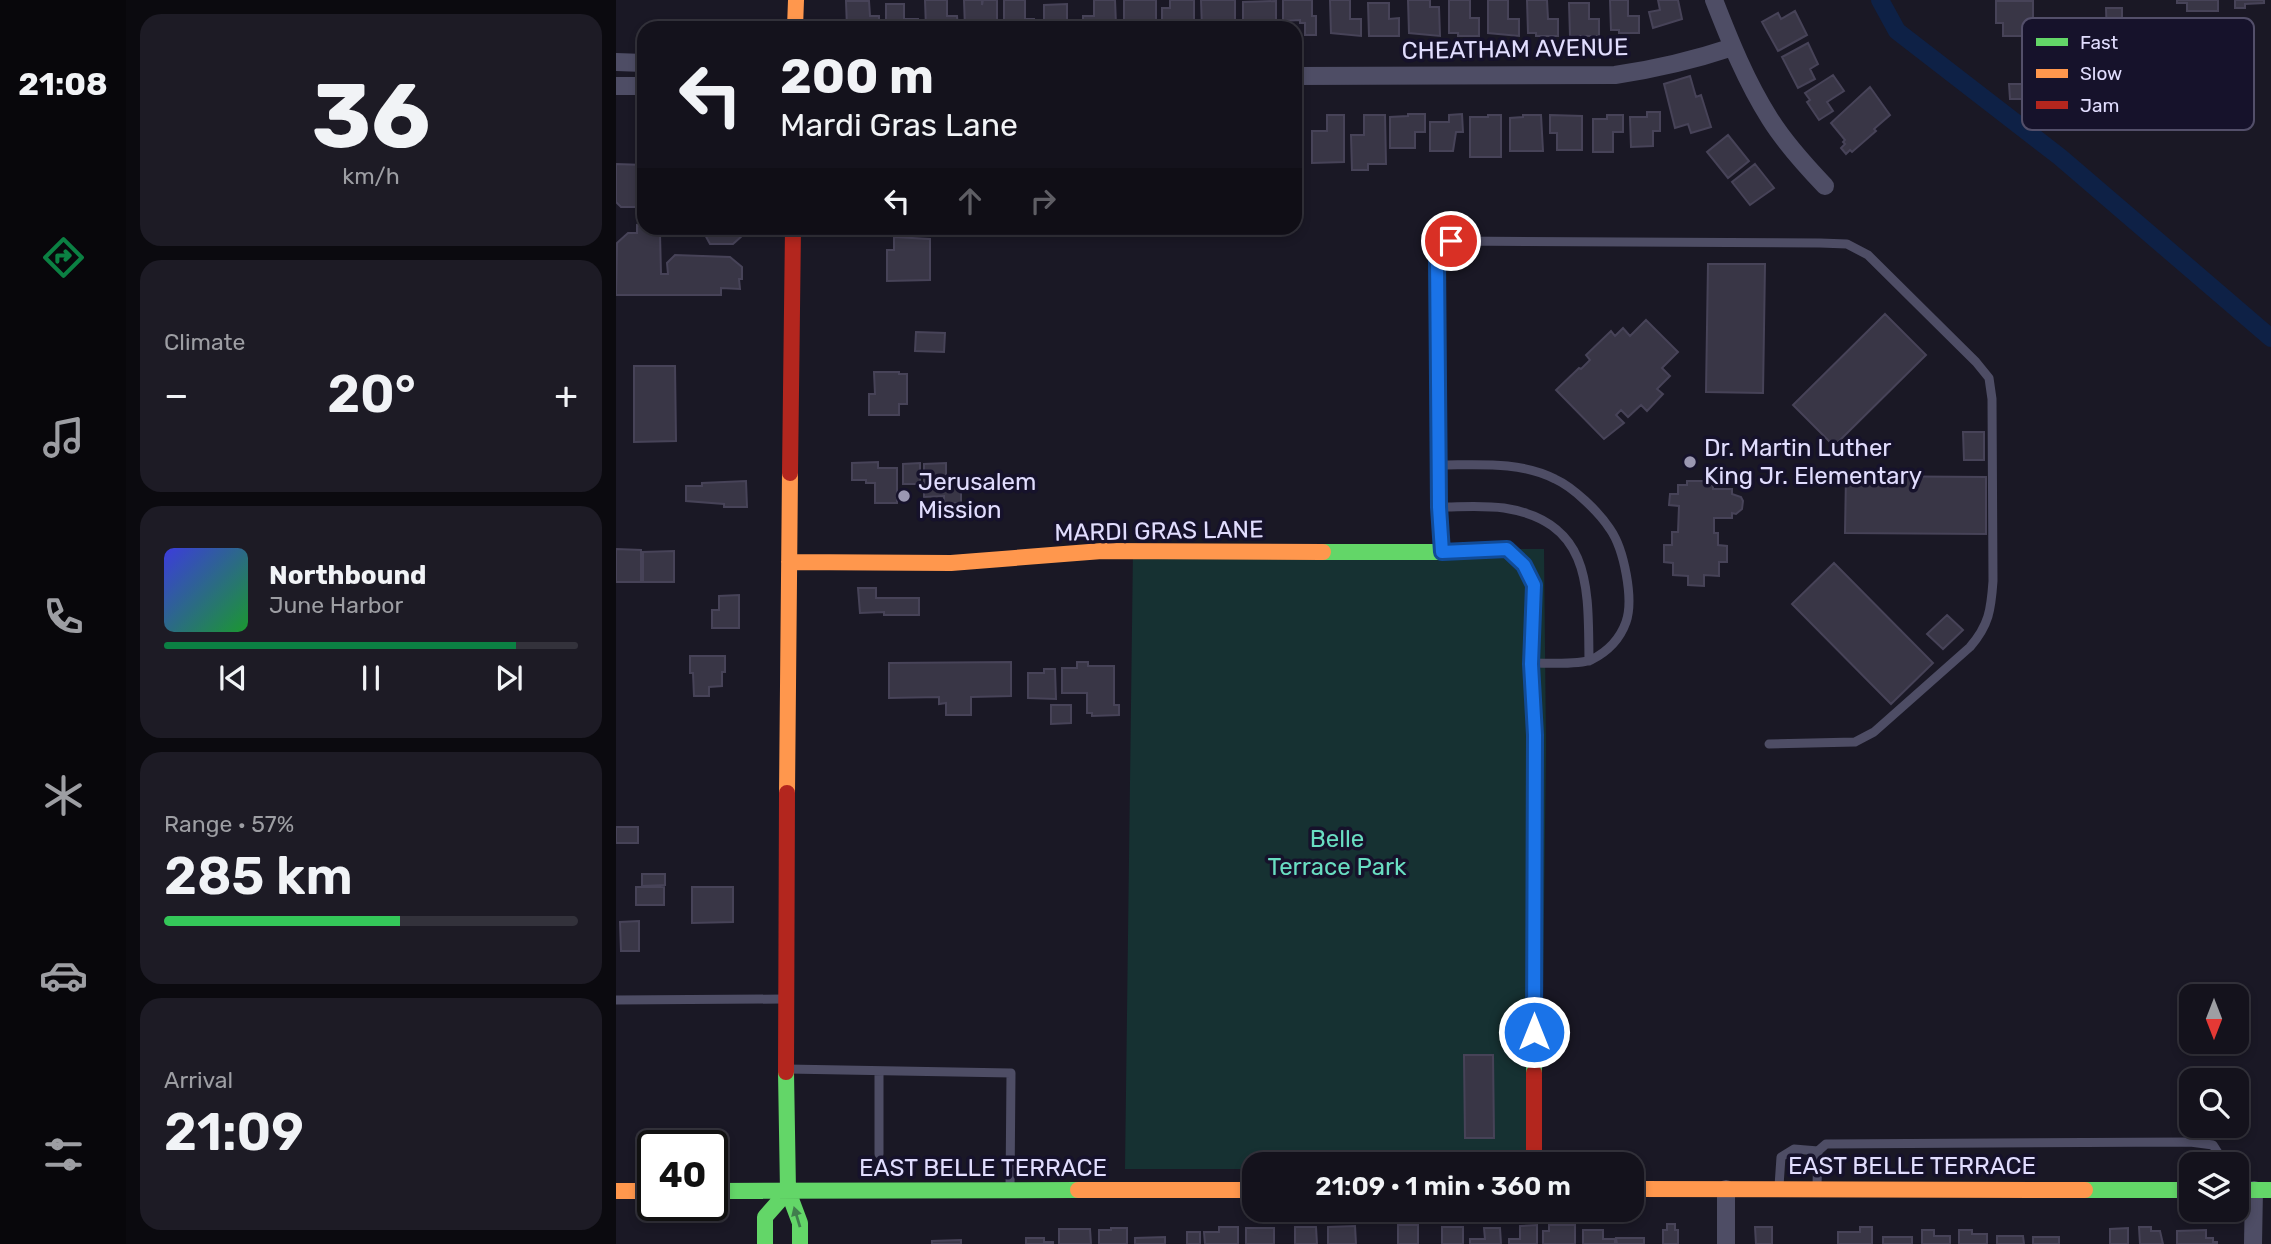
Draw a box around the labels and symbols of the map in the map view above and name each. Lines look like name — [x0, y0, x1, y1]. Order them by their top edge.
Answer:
legend — [2022, 18, 2254, 130]
text: Fast — [2080, 31, 2119, 54]
street label: CHEATHAM AVENUE — [1401, 33, 1629, 65]
text: Slow — [2080, 62, 2122, 85]
text: Jam — [2080, 94, 2119, 117]
pin — [1421, 211, 1481, 271]
place label: Dr. Martin Luther King Jr. Elementary — [1704, 434, 1922, 490]
marker: Dr. Martin Luther King Jr. Elementary — [1682, 454, 1698, 470]
place label: Jerusalem Mission — [918, 468, 1036, 524]
marker: Jerusalem Mission — [896, 488, 912, 504]
street label: MARDI GRAS LANE — [1054, 515, 1264, 547]
park label: Belle Terrace Park — [1268, 825, 1407, 881]
north arrow — [2179, 984, 2249, 1054]
position arrow — [1497, 995, 1571, 1069]
speed limit sign: 40 — [637, 1130, 728, 1221]
street label: EAST BELLE TERRACE — [1788, 1152, 2036, 1180]
street label: EAST BELLE TERRACE — [859, 1154, 1107, 1182]
one-way arrow — [791, 1207, 801, 1228]

